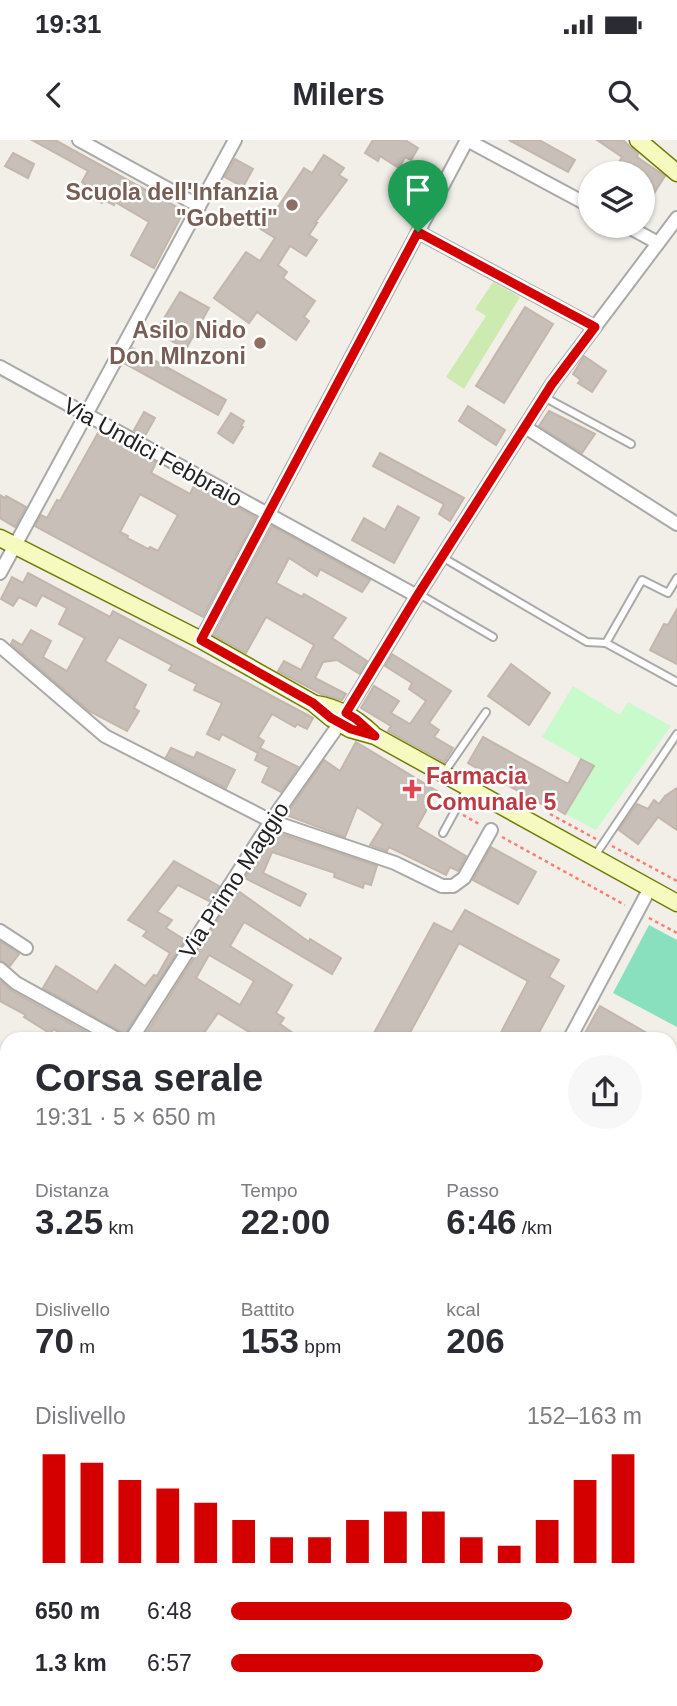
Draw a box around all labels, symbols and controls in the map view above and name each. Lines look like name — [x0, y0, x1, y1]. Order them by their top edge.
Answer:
text: 19:31 — [35, 9, 102, 39]
icon: back — [35, 76, 73, 114]
text: Milers — [292, 76, 385, 112]
icon: search — [604, 76, 642, 114]
pin — [388, 160, 448, 232]
map controls — [578, 161, 655, 238]
button: layers — [578, 161, 655, 238]
icon: arrive — [399, 171, 437, 209]
place label: Scuola dell'Infanzia "Gobetti" — [65, 179, 278, 231]
marker: Scuola dell'Infanzia "Gobetti" — [284, 197, 300, 213]
place label: Asilo Nido Don MInzoni — [109, 317, 246, 369]
marker: Asilo Nido Don MInzoni — [252, 335, 268, 351]
street label: Via Undici Febbraio — [59, 392, 247, 512]
place label: Farmacia Comunale 5 — [426, 763, 557, 815]
marker: Farmacia Comunale 5 — [404, 781, 420, 797]
street label: Via Primo Maggio — [174, 797, 294, 963]
button: share — [568, 1055, 642, 1129]
text: Corsa serale — [35, 1057, 263, 1099]
text: 19:31 · 5 × 650 m — [35, 1104, 216, 1130]
text: Distanza — [35, 1180, 109, 1201]
text: Tempo — [241, 1180, 298, 1201]
text: Passo — [446, 1180, 499, 1201]
text: 3.25 — [35, 1202, 103, 1241]
text: 22:00 — [241, 1202, 330, 1241]
text: 6:46 — [446, 1202, 516, 1241]
text: km — [103, 1217, 134, 1238]
text: /km — [516, 1217, 552, 1238]
text: Dislivello — [35, 1299, 110, 1320]
text: Battito — [241, 1299, 295, 1320]
text: kcal — [446, 1299, 480, 1320]
text: 70 — [35, 1321, 74, 1360]
text: 153 — [241, 1321, 299, 1360]
text: 206 — [446, 1321, 505, 1360]
text: m — [74, 1336, 95, 1357]
text: bpm — [299, 1336, 341, 1357]
text: Dislivello — [35, 1403, 126, 1429]
text: 152–163 m — [527, 1403, 642, 1429]
text: 650 m — [35, 1598, 100, 1624]
text: 6:48 — [147, 1598, 192, 1624]
text: 1.3 km — [35, 1650, 107, 1676]
text: 6:57 — [147, 1650, 192, 1676]

